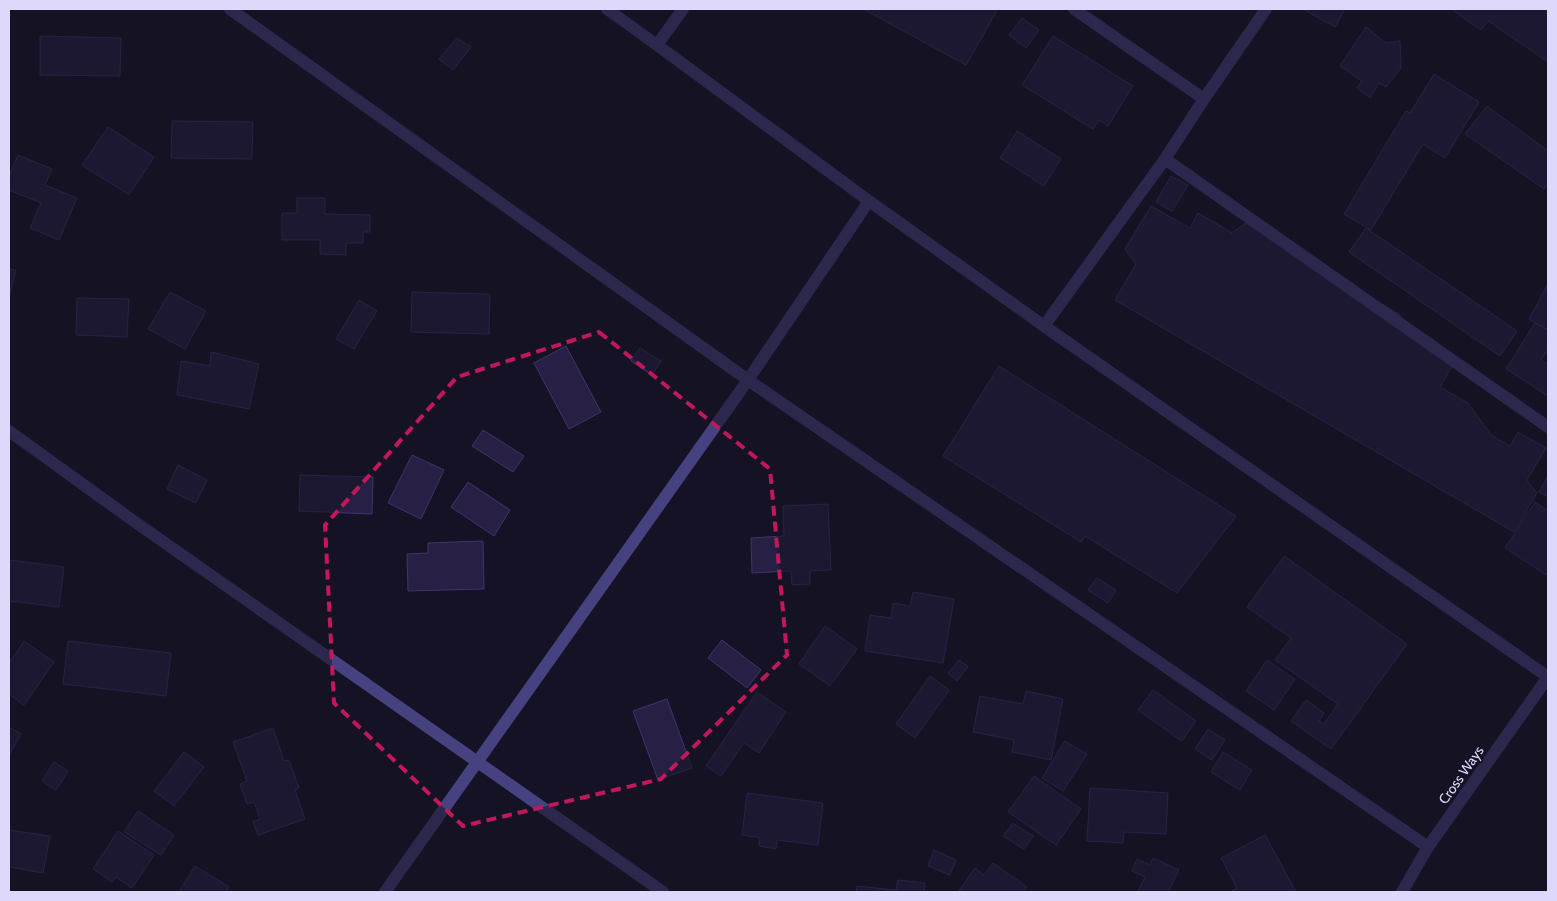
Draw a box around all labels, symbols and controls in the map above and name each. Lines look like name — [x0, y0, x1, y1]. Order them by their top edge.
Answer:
street label: Cross Ways — [1434, 742, 1488, 808]

